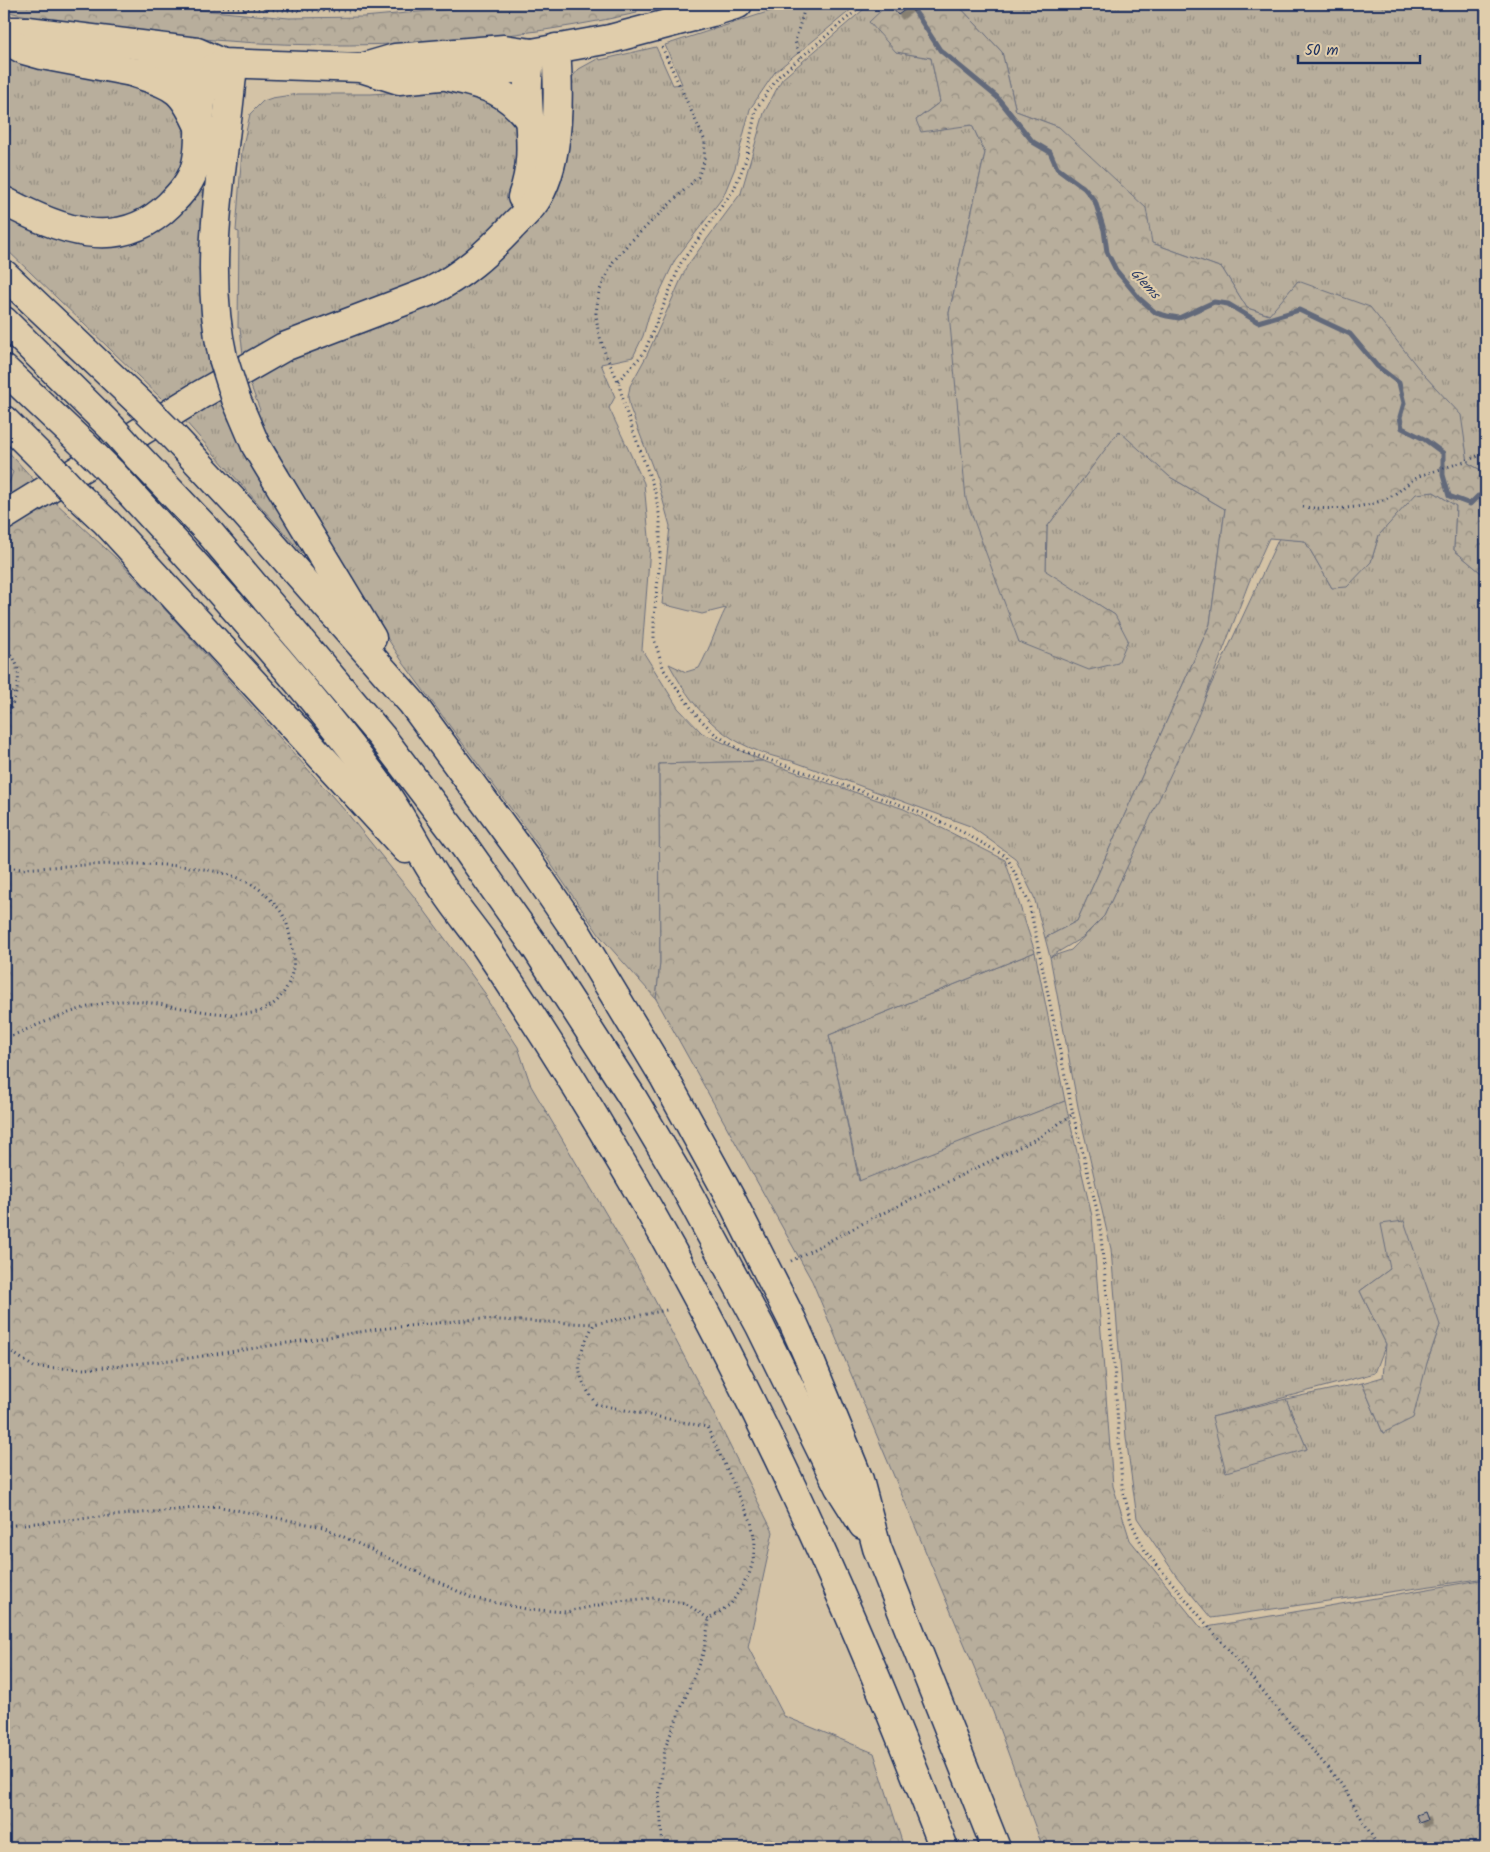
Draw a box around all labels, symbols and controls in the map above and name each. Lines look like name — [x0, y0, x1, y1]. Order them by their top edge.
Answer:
scale bar — [1298, 32, 1420, 64]
text: 50 m — [1305, 39, 1339, 63]
water label: Glems — [1125, 264, 1166, 306]

